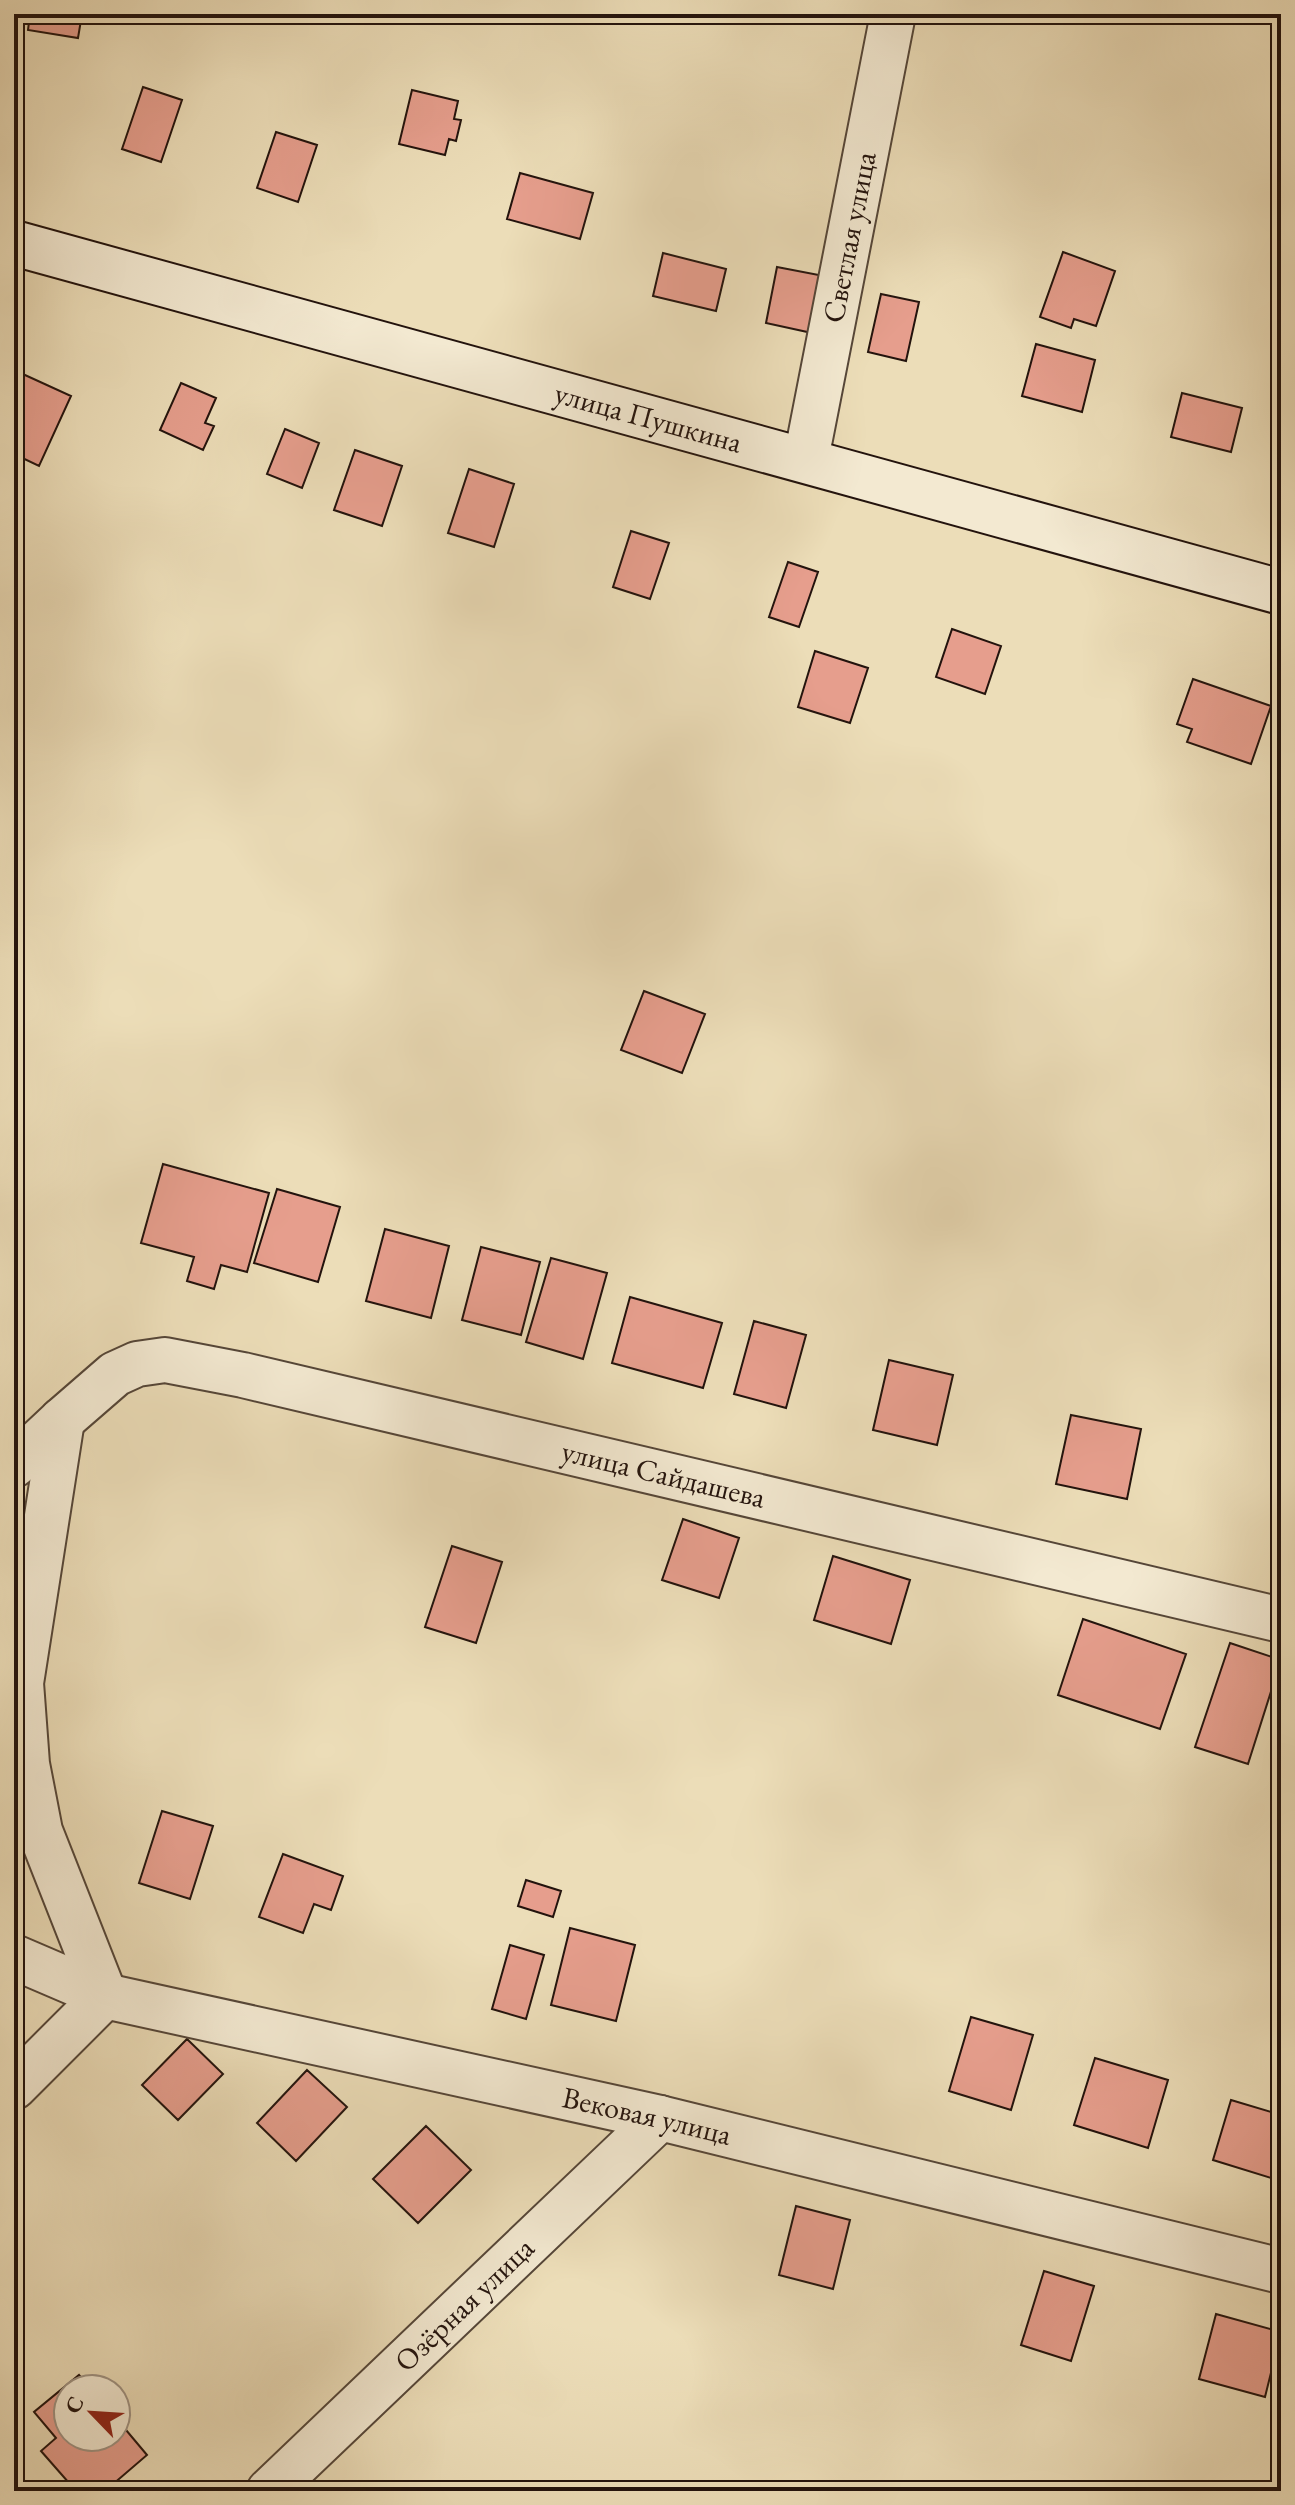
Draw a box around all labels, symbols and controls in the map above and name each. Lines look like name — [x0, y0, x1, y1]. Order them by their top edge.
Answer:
street label: Светлая улица — [813, 148, 885, 326]
street label: улица Пушкина — [550, 373, 747, 462]
street label: улица Сайдашева — [558, 1431, 769, 1517]
street label: Вековая улица — [559, 2077, 736, 2154]
street label: Озёрная улица — [386, 2228, 542, 2380]
north arrow — [52, 2373, 132, 2453]
text: С — [58, 2392, 91, 2418]

